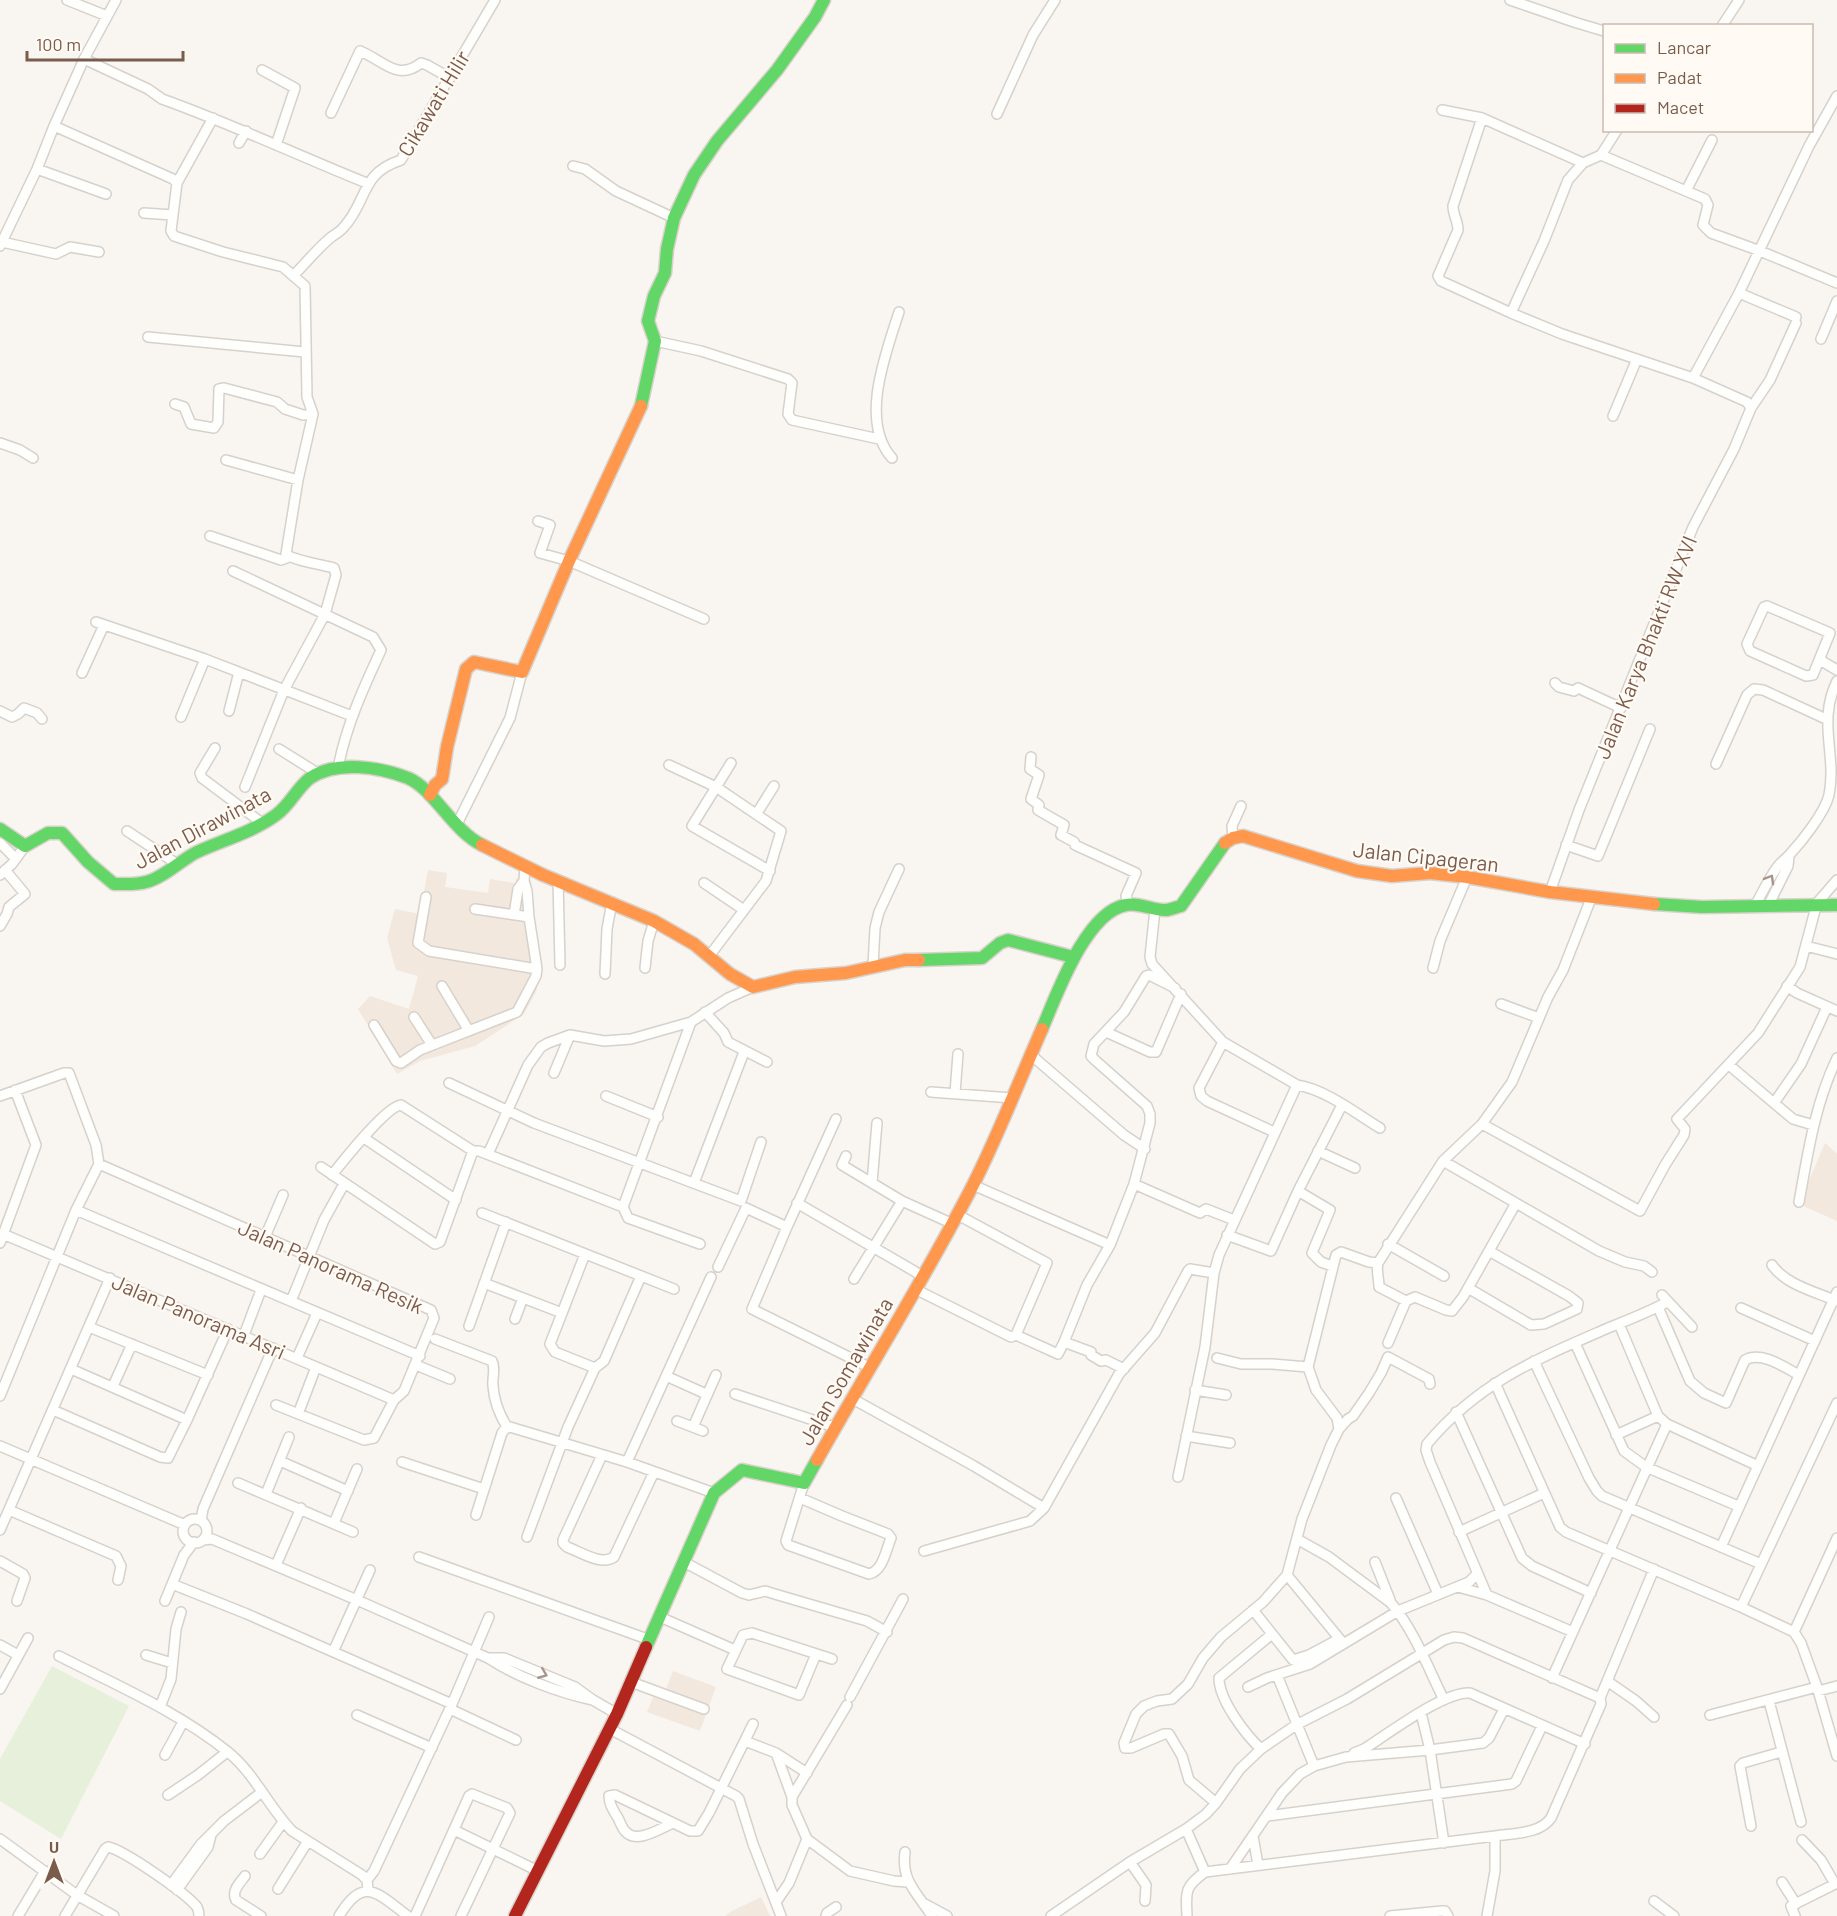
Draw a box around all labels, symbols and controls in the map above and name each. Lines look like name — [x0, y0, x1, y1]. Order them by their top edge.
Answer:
scale bar — [27, 24, 183, 62]
legend — [1603, 24, 1813, 132]
text: 100 m — [36, 33, 81, 55]
text: Lancar — [1657, 36, 1712, 58]
street label: Cikawati Hilir — [392, 45, 474, 160]
text: Padat — [1657, 66, 1702, 88]
text: Macet — [1657, 96, 1704, 118]
street label: Jalan Karya Bhakti RW XVI — [1589, 532, 1701, 762]
street label: Jalan Dirawinata — [129, 780, 275, 874]
street label: Jalan Cipageran — [1352, 836, 1500, 876]
one-way arrow — [1763, 875, 1774, 885]
street label: Jalan Panorama Resik — [235, 1214, 427, 1318]
street label: Jalan Panorama Asri — [108, 1268, 290, 1364]
street label: Jalan Somawinata — [793, 1293, 897, 1449]
one-way arrow — [536, 1667, 547, 1679]
north arrow — [24, 1832, 84, 1892]
text: U — [49, 1837, 59, 1856]

